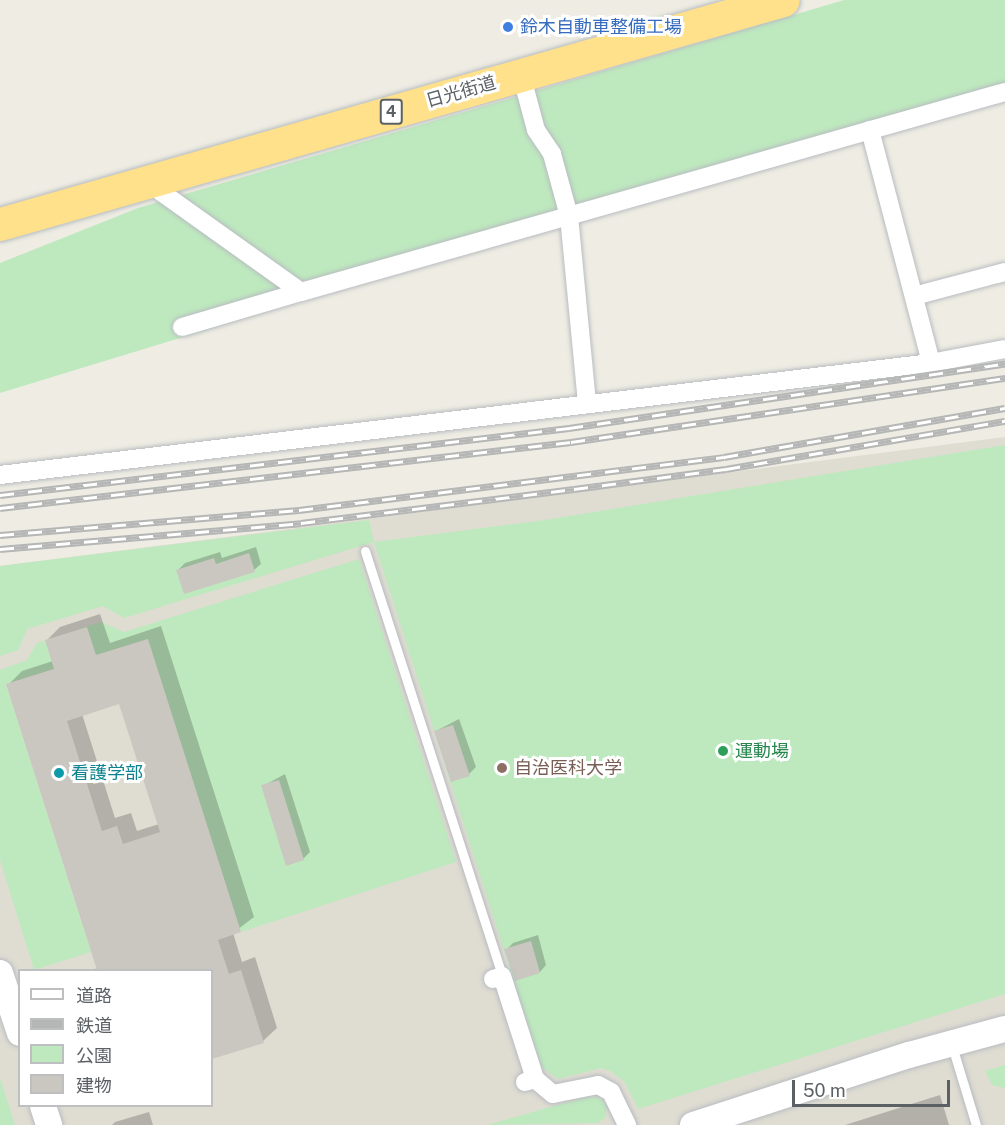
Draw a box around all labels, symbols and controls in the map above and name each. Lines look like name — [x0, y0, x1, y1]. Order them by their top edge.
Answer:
place label: 鈴木自動車整備工場 — [520, 16, 682, 38]
marker: 鈴木自動車整備工場 — [501, 20, 515, 34]
street label: 日光街道 — [423, 72, 499, 112]
road number: 4 — [379, 99, 403, 125]
place label: 運動場 — [735, 740, 789, 762]
marker: 運動場 — [716, 744, 730, 758]
place label: 自治医科大学 — [514, 757, 622, 779]
marker: 自治医科大学 — [495, 761, 509, 775]
place label: 看護学部 — [71, 762, 143, 784]
marker: 看護学部 — [52, 766, 66, 780]
legend — [18, 969, 213, 1107]
text: 道路 — [76, 985, 112, 1006]
text: 鉄道 — [76, 1015, 112, 1036]
text: 公園 — [76, 1045, 112, 1066]
scale bar — [795, 1068, 952, 1106]
text: 建物 — [76, 1075, 112, 1096]
text: 50 m — [803, 1080, 846, 1101]

